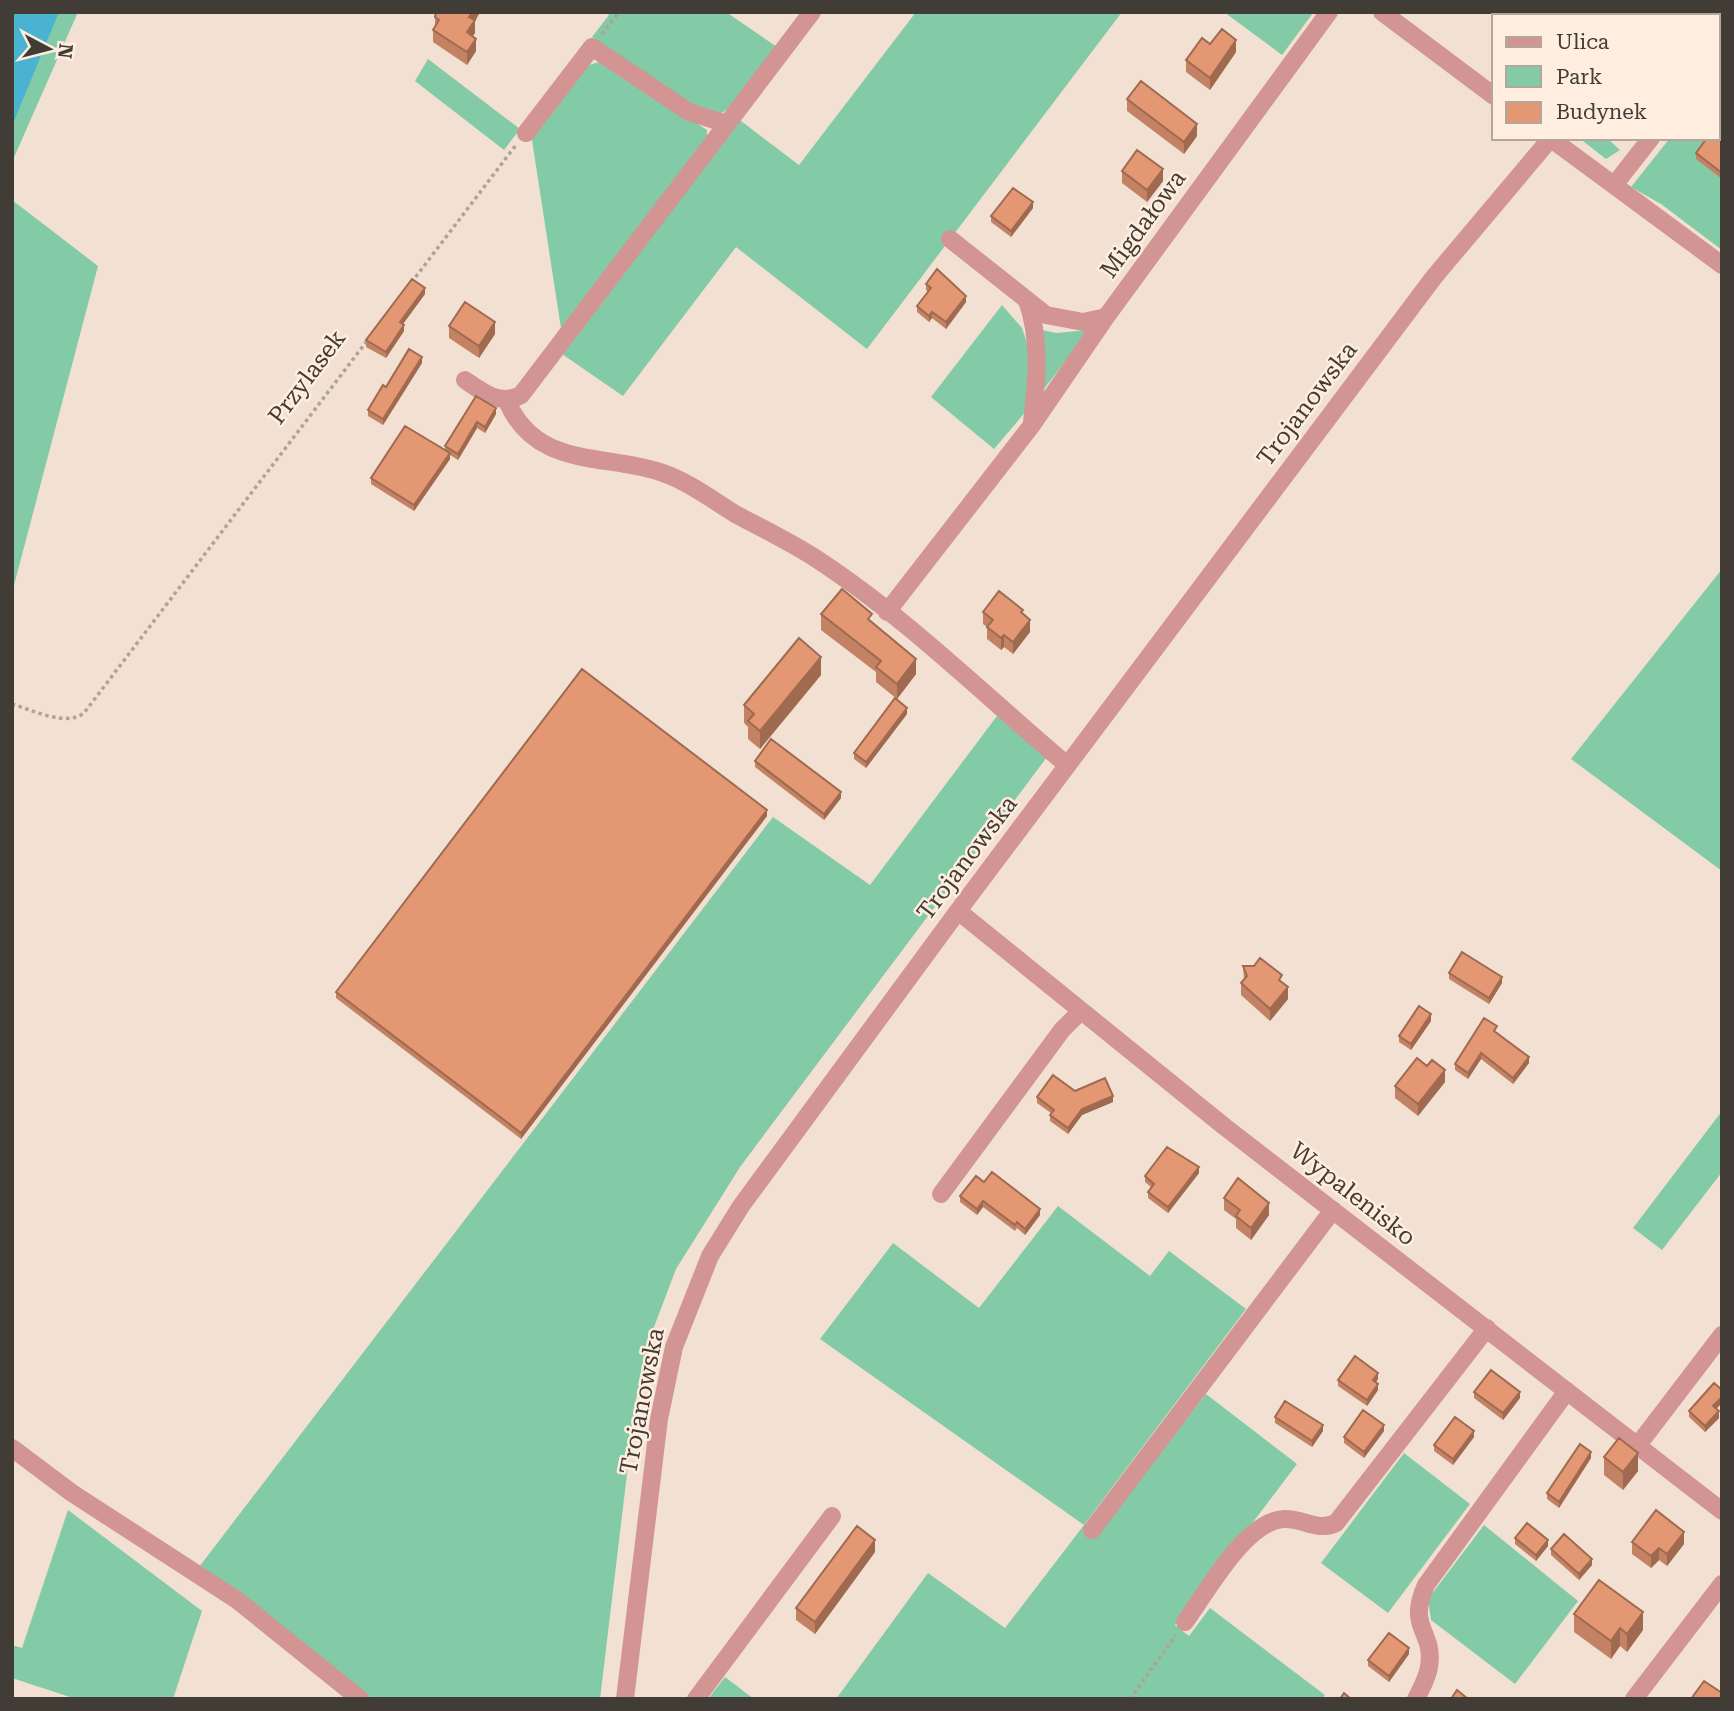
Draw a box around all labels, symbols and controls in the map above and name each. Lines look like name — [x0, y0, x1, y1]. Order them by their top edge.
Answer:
north arrow — [14, 14, 84, 84]
legend — [1492, 14, 1720, 140]
text: Ulica — [1556, 30, 1610, 54]
text: N — [53, 42, 78, 60]
text: Park — [1556, 65, 1602, 89]
text: Budynek — [1556, 100, 1647, 124]
street label: Migdałowa — [1095, 165, 1191, 283]
street label: Przylasek — [262, 324, 352, 430]
street label: Trojanowska — [1251, 336, 1363, 472]
street label: Trojanowska — [911, 790, 1023, 926]
street label: Wypalenisko — [1285, 1136, 1421, 1252]
street label: Trojanowska — [614, 1325, 670, 1477]

